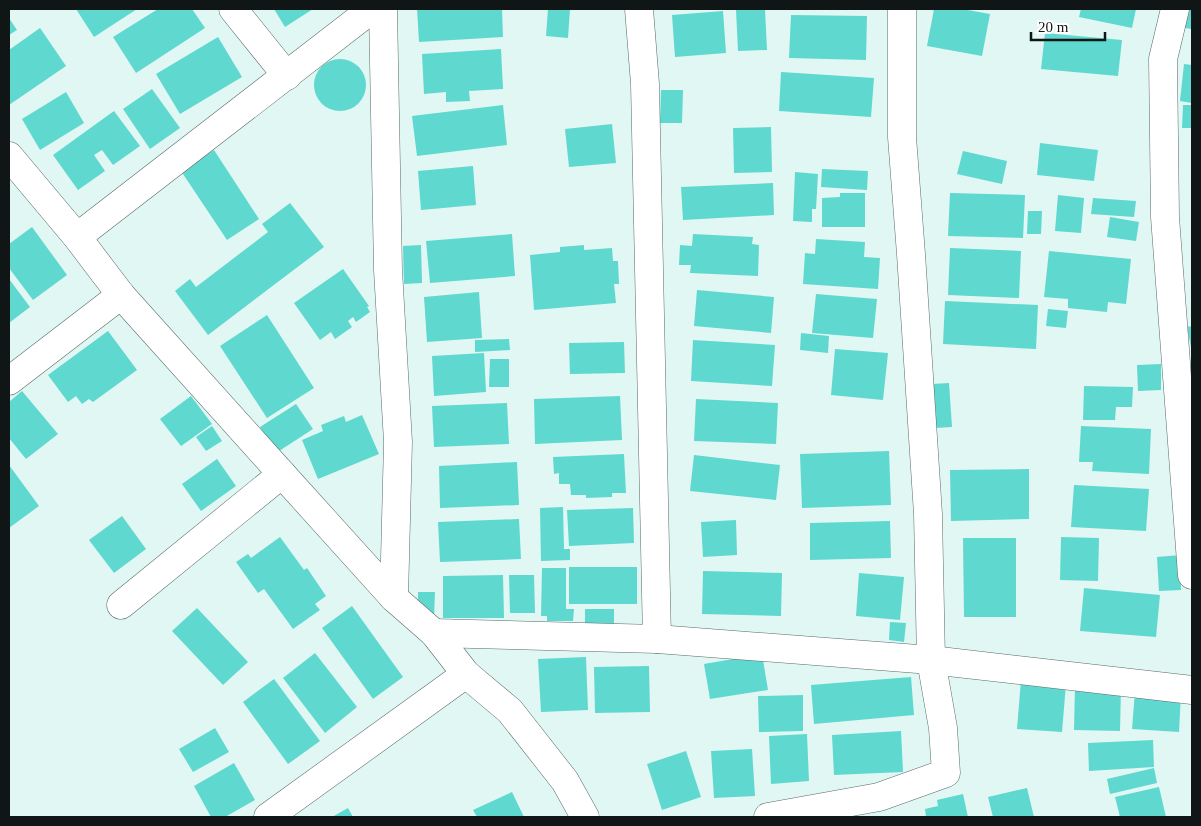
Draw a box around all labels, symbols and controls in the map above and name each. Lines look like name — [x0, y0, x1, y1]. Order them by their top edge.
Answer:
scale bar — [1031, 10, 1105, 42]
text: 20 m — [1038, 19, 1069, 35]

